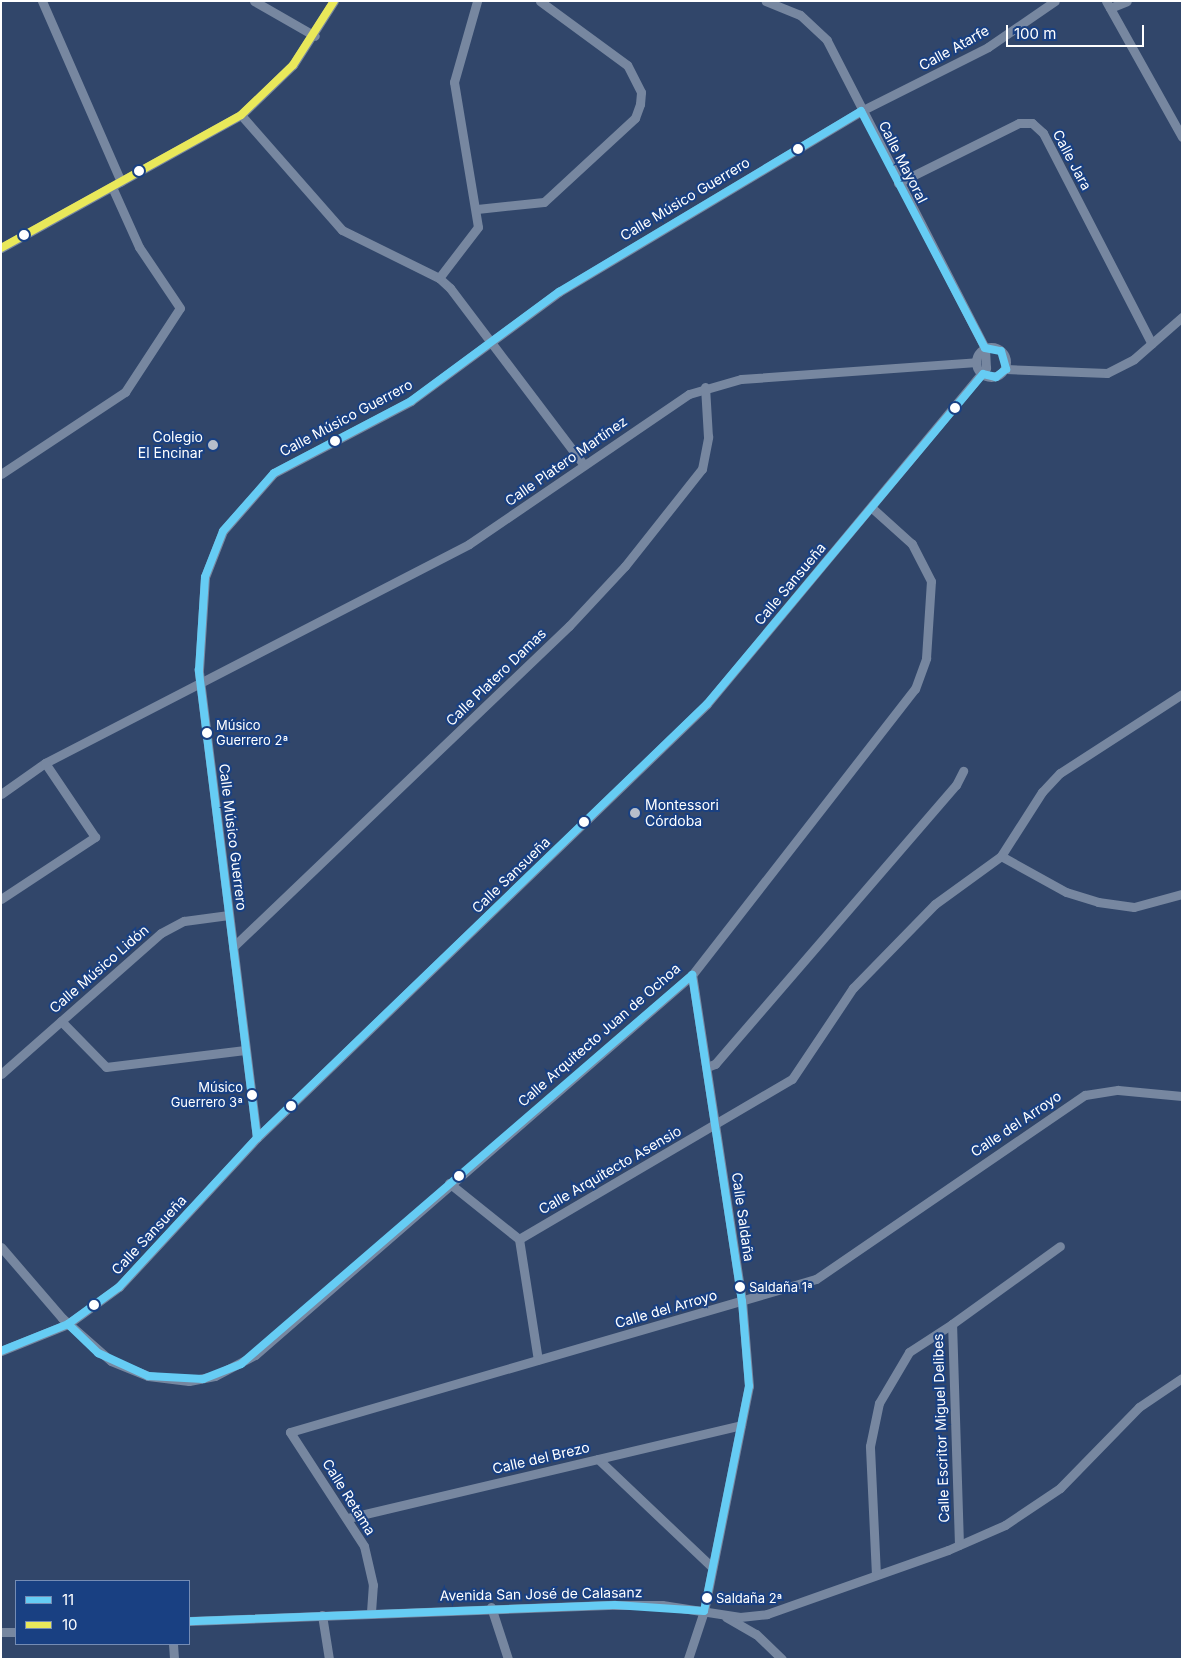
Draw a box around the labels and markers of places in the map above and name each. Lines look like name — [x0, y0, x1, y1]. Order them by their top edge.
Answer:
unlabelled marker — [793, 144, 803, 154]
unlabelled marker — [134, 166, 144, 176]
unlabelled marker — [19, 230, 29, 240]
unlabelled marker — [950, 403, 960, 413]
place label: Colegio El Encinar — [138, 429, 203, 462]
unlabelled marker — [330, 436, 340, 446]
marker: Colegio El Encinar — [207, 439, 219, 451]
place label: Músico Guerrero 2ª — [216, 718, 288, 749]
marker: Músico Guerrero 2ª — [202, 728, 212, 738]
place label: Montessori Córdoba — [645, 797, 719, 830]
marker: Montessori Córdoba — [629, 807, 641, 819]
unlabelled marker — [579, 817, 589, 827]
place label: Músico Guerrero 3ª — [171, 1080, 243, 1111]
marker: Músico Guerrero 3ª — [247, 1090, 257, 1100]
unlabelled marker — [286, 1101, 296, 1111]
unlabelled marker — [454, 1171, 464, 1181]
place label: Saldaña 1ª — [749, 1279, 813, 1295]
marker: Saldaña 1ª — [735, 1282, 745, 1292]
unlabelled marker — [89, 1300, 99, 1310]
place label: Saldaña 2ª — [716, 1590, 782, 1606]
marker: Saldaña 2ª — [702, 1593, 712, 1603]

